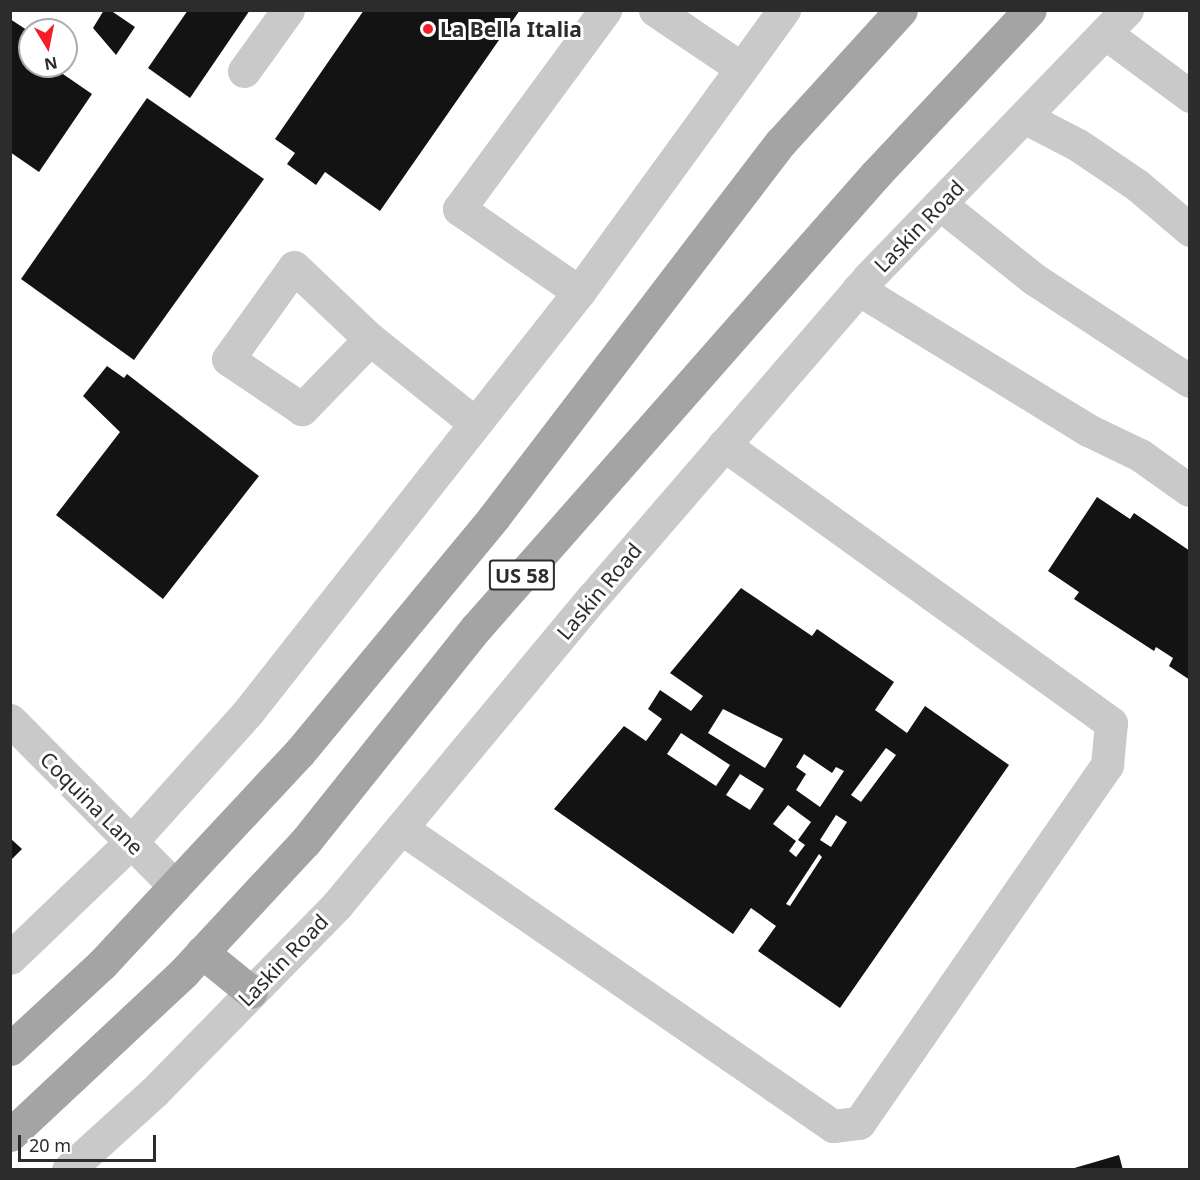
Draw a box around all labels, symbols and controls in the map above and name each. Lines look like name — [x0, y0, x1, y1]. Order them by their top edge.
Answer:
place label: La Bella Italia — [440, 16, 582, 42]
north arrow — [18, 18, 78, 78]
marker: La Bella Italia — [421, 22, 435, 36]
text: N — [42, 52, 59, 76]
street label: Laskin Road — [869, 175, 969, 277]
street label: Laskin Road — [551, 538, 647, 644]
road number: US 58 — [488, 558, 556, 592]
street label: Coquina Lane — [35, 746, 149, 860]
street label: Laskin Road — [233, 909, 333, 1011]
scale bar — [21, 1123, 159, 1161]
text: 20 m — [29, 1133, 71, 1157]

